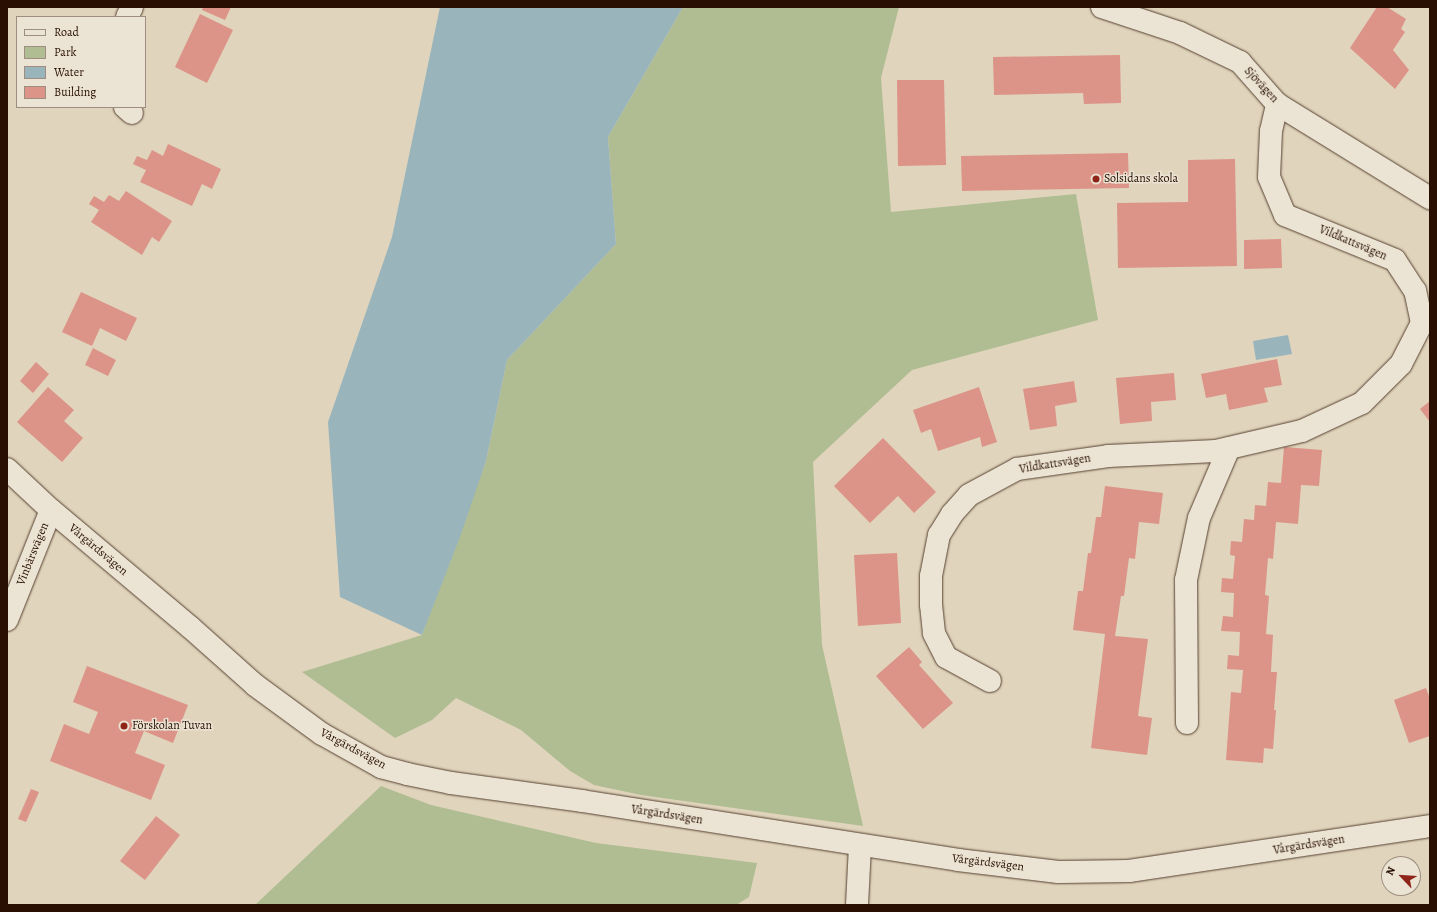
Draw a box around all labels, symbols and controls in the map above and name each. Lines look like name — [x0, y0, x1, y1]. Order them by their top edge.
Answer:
legend — [16, 16, 146, 108]
text: Road — [54, 24, 79, 40]
text: Park — [54, 44, 77, 60]
text: Water — [54, 64, 84, 80]
street label: Sjövägen — [1241, 64, 1281, 106]
text: Building — [54, 84, 96, 100]
place label: Solsidans skola — [1104, 172, 1178, 186]
marker: Solsidans skola — [1091, 174, 1101, 184]
street label: Vildkattsvägen — [1317, 222, 1389, 264]
street label: Vildkattsvägen — [1018, 451, 1092, 477]
street label: Vinbärsvägen — [14, 520, 52, 588]
street label: Vårgärdsvägen — [66, 521, 130, 579]
place label: Förskolan Tuvan — [132, 719, 212, 733]
marker: Förskolan Tuvan — [119, 721, 129, 731]
street label: Vårgärdsvägen — [318, 726, 388, 772]
street label: Vårgärdsvägen — [630, 802, 704, 828]
street label: Vårgärdsvägen — [1272, 832, 1346, 858]
street label: Vårgärdsvägen — [951, 851, 1025, 875]
north arrow — [1381, 856, 1421, 896]
text: N — [1382, 864, 1399, 878]

